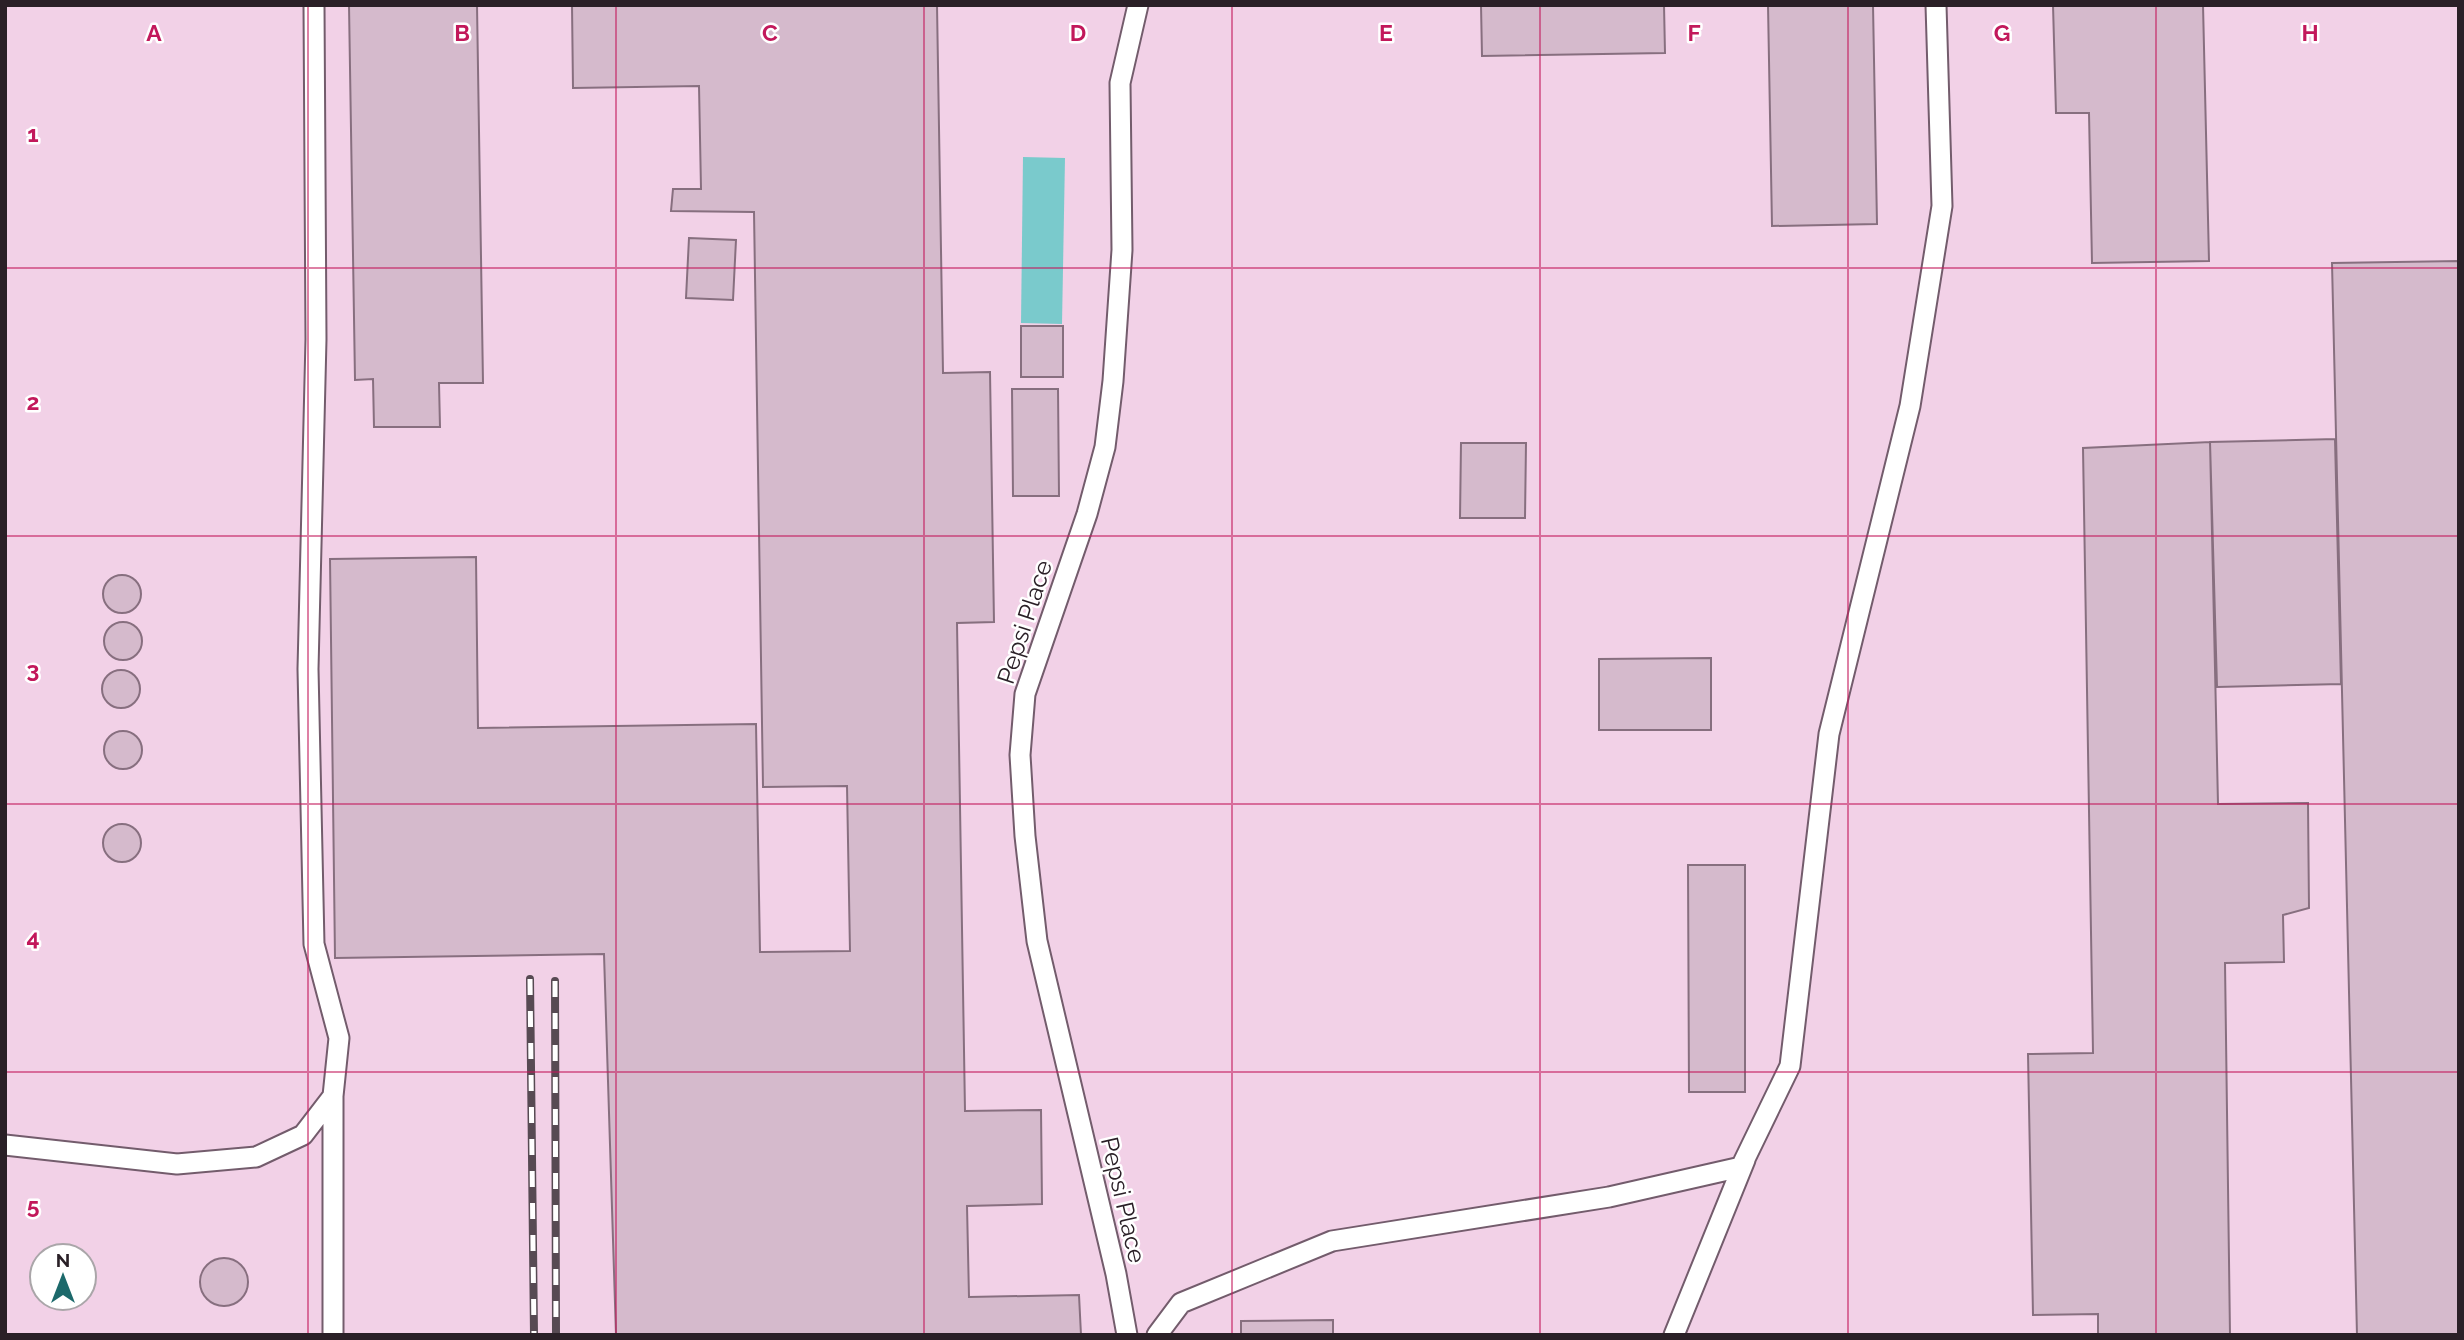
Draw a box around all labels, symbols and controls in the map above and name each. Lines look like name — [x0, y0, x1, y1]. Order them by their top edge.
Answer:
text: A — [146, 19, 162, 46]
text: B — [454, 19, 470, 46]
text: C — [762, 19, 778, 46]
text: D — [1070, 19, 1086, 46]
text: E — [1379, 19, 1393, 46]
text: F — [1687, 19, 1701, 46]
text: G — [1994, 19, 2010, 46]
text: H — [2301, 19, 2319, 46]
text: 1 — [27, 120, 39, 147]
text: 2 — [27, 388, 39, 415]
street label: Pepsi Place — [991, 556, 1058, 687]
text: 3 — [27, 656, 39, 683]
text: 4 — [26, 924, 40, 951]
street label: Pepsi Place — [1095, 1134, 1152, 1266]
text: 5 — [27, 1192, 40, 1219]
north arrow — [28, 1242, 98, 1312]
text: N — [56, 1249, 70, 1271]

